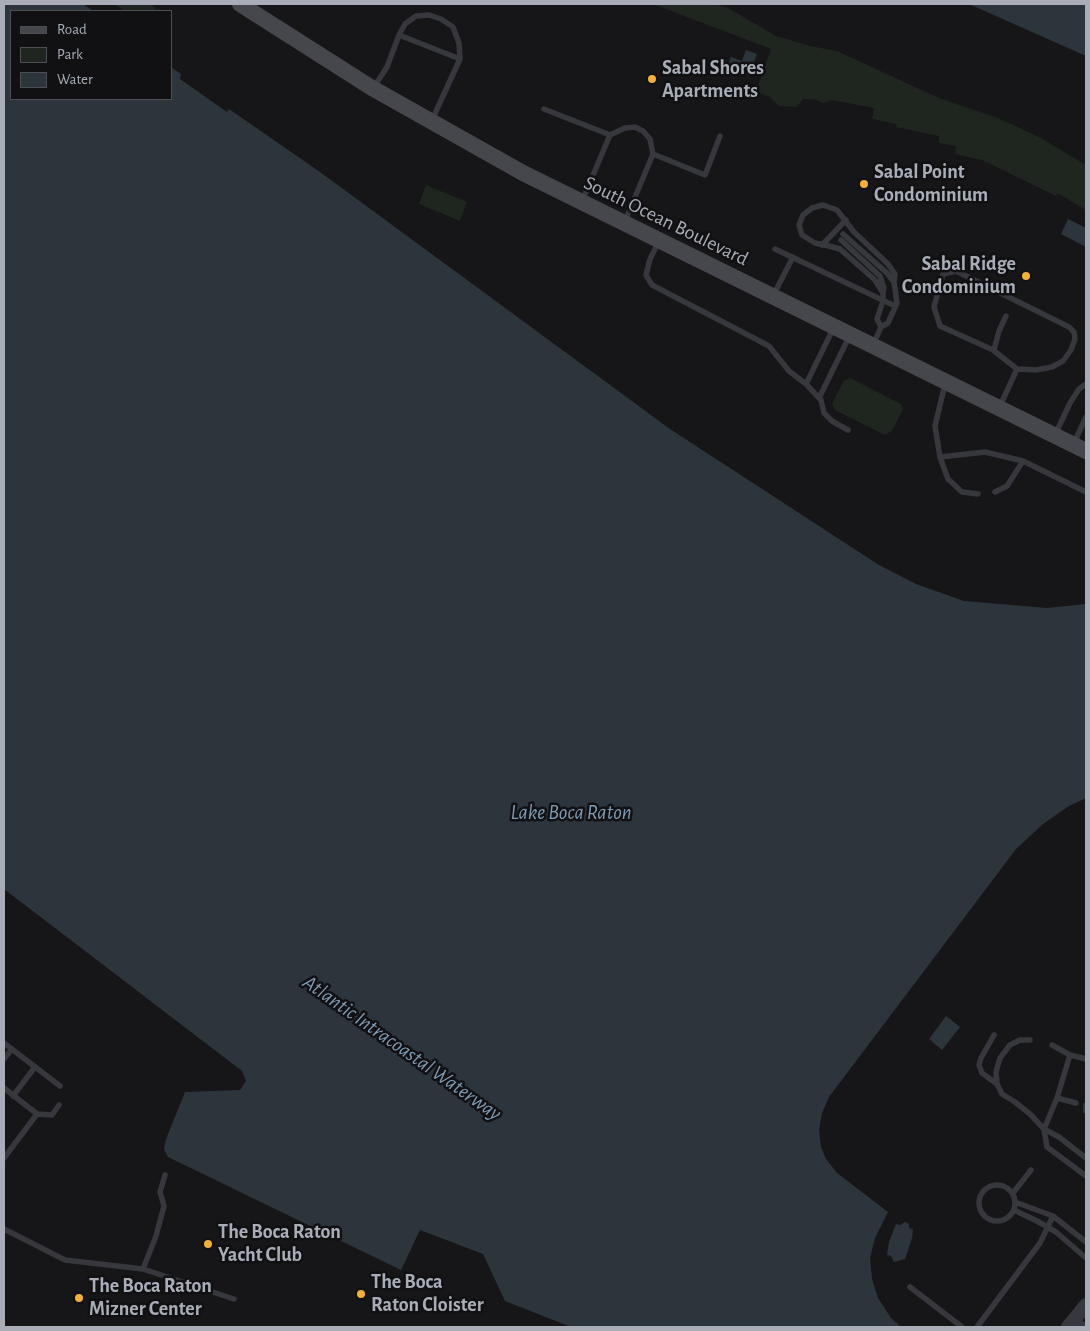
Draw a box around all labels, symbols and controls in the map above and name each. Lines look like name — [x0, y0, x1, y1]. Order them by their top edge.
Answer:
legend — [10, 10, 172, 100]
text: Road — [57, 22, 87, 37]
text: Park — [57, 47, 83, 62]
place label: Sabal Shores Apartments — [662, 56, 764, 103]
text: Water — [57, 72, 93, 87]
marker: Sabal Shores Apartments — [646, 73, 658, 85]
place label: Sabal Point Condominium — [874, 160, 988, 207]
street label: South Ocean Boulevard — [580, 171, 752, 271]
marker: Sabal Point Condominium — [858, 178, 870, 190]
place label: Sabal Ridge Condominium — [902, 252, 1016, 299]
marker: Sabal Ridge Condominium — [1020, 270, 1032, 282]
water label: Lake Boca Raton — [510, 800, 632, 826]
water label: Atlantic Intracoastal Waterway — [298, 970, 506, 1126]
place label: The Boca Raton Yacht Club — [218, 1220, 341, 1267]
marker: The Boca Raton Yacht Club — [202, 1238, 214, 1250]
place label: The Boca Raton Cloister — [371, 1270, 484, 1317]
place label: The Boca Raton Mizner Center — [89, 1274, 212, 1321]
marker: The Boca Raton Cloister — [355, 1288, 367, 1300]
marker: The Boca Raton Mizner Center — [73, 1292, 85, 1304]

